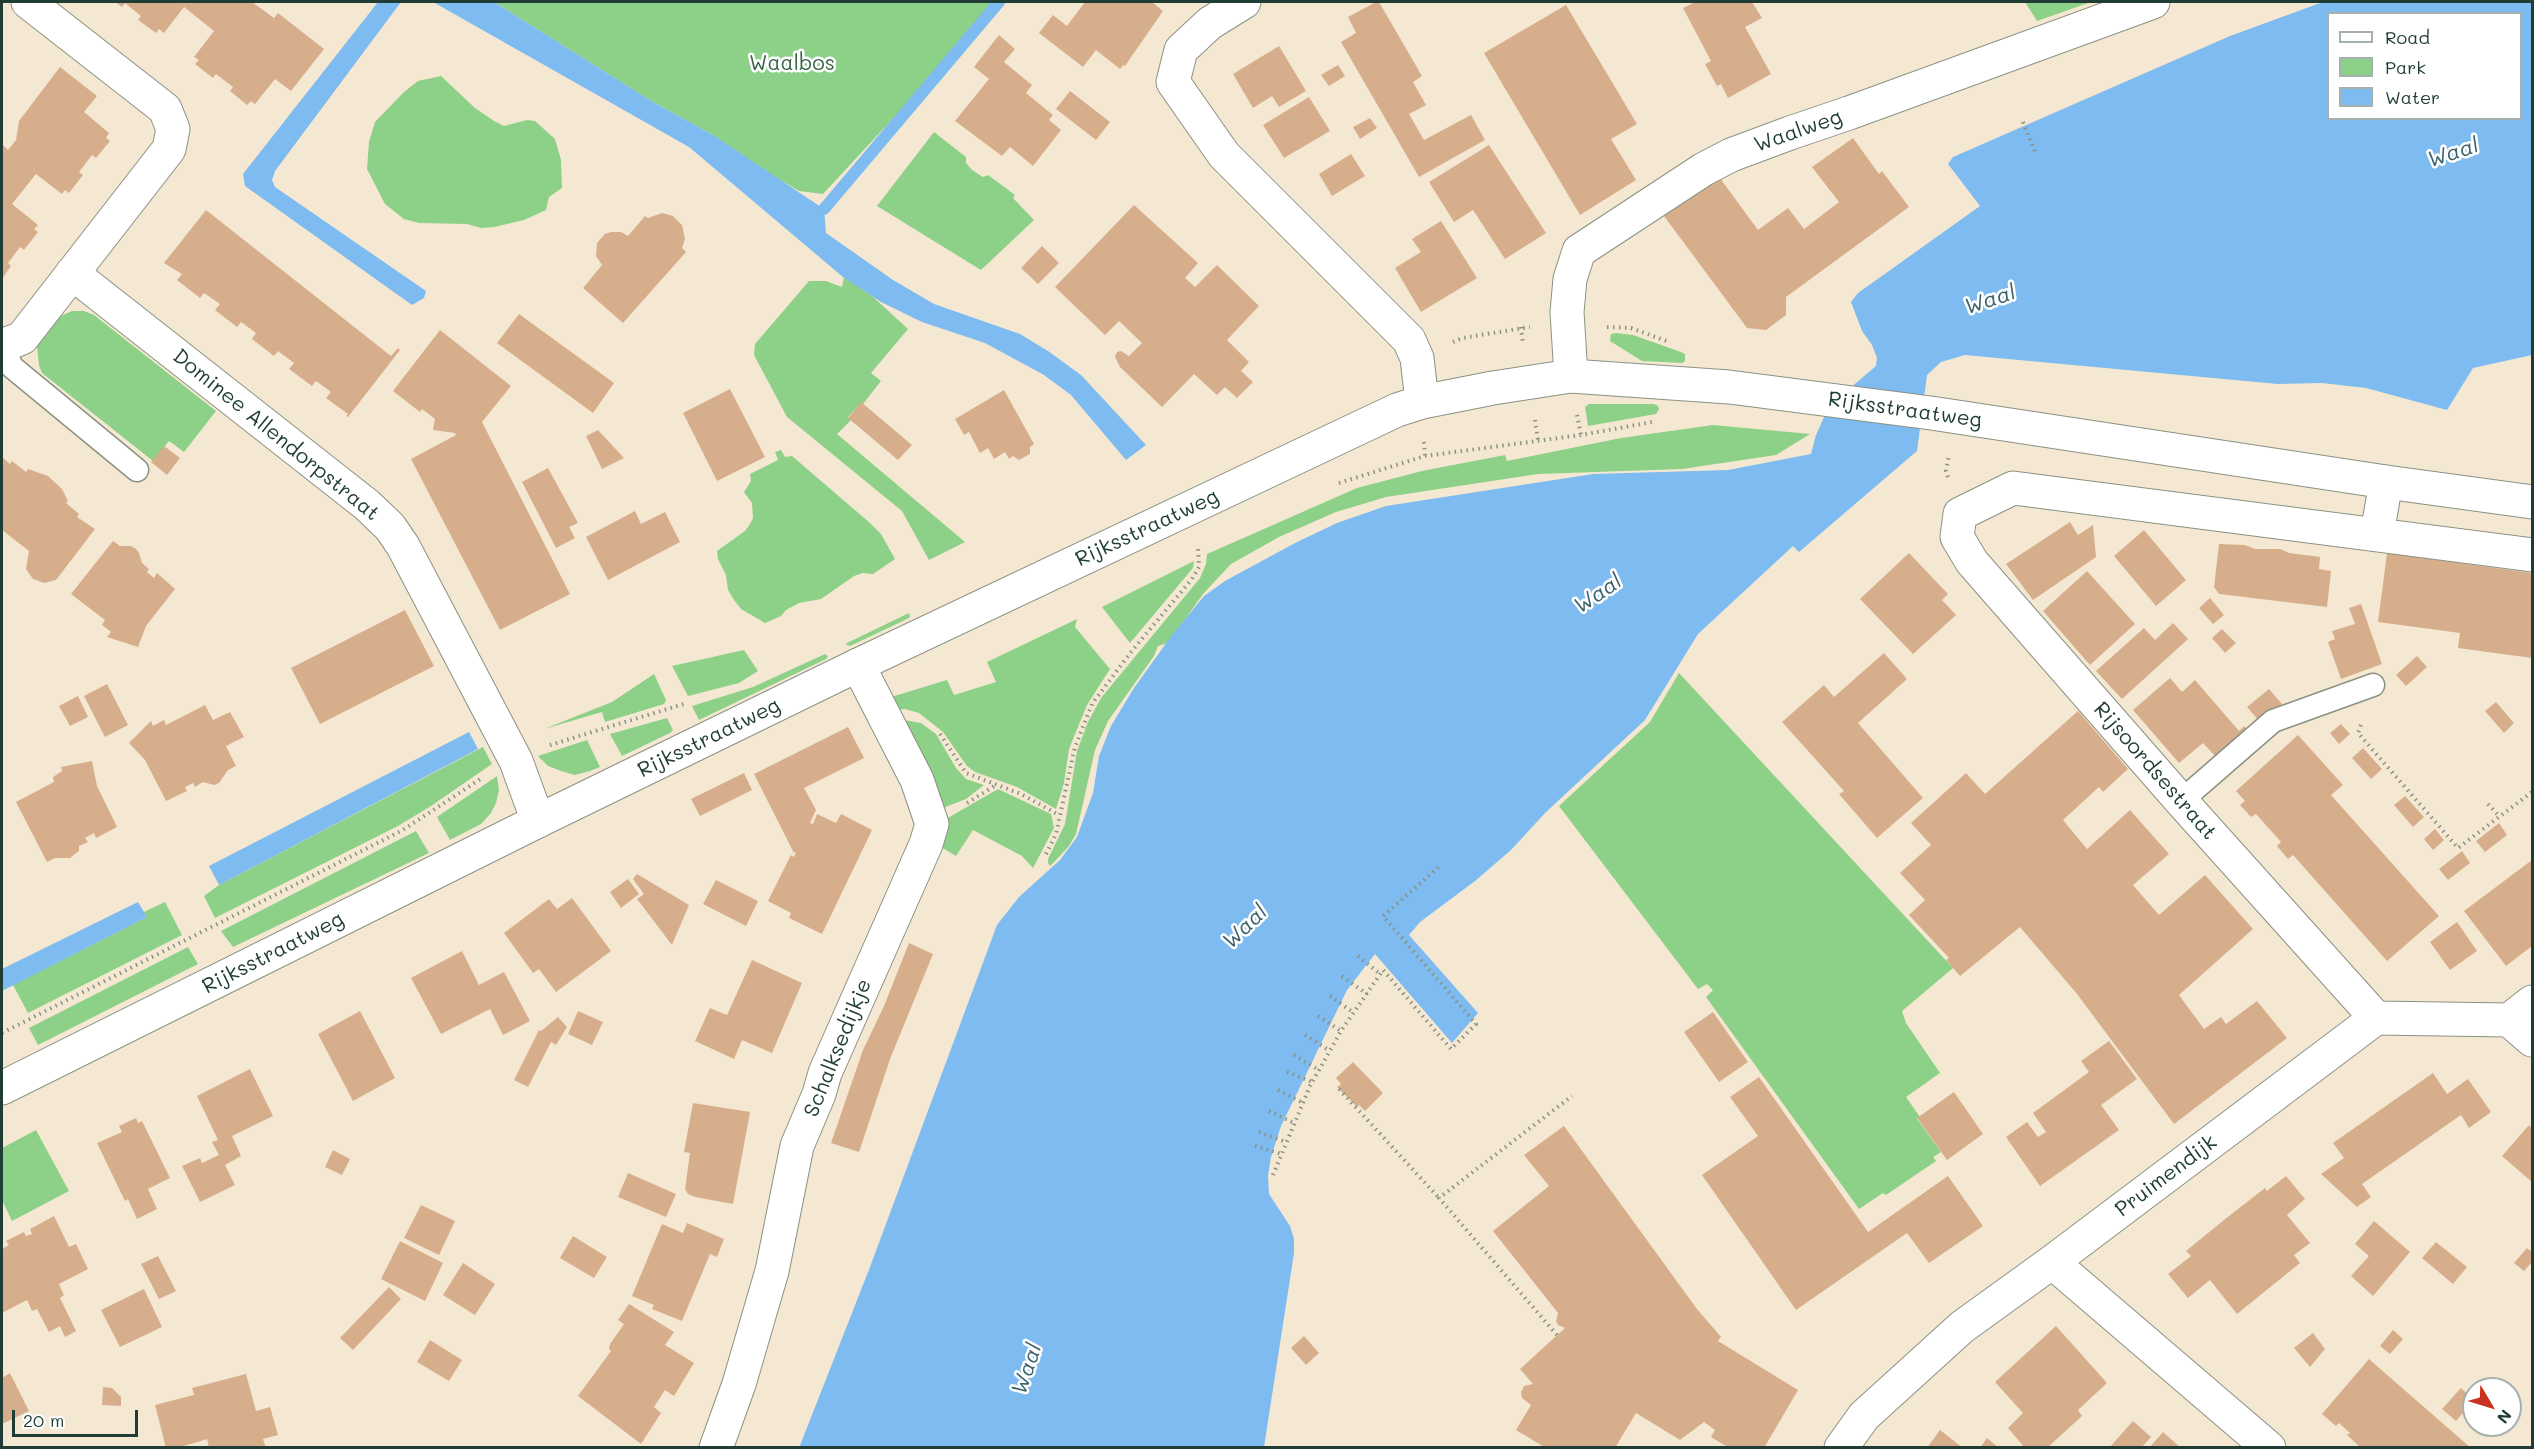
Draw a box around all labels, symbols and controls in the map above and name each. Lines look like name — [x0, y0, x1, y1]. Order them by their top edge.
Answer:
legend — [2327, 12, 2522, 120]
text: Road — [2385, 25, 2430, 49]
park label: Waalbos — [749, 51, 835, 77]
text: Park — [2385, 55, 2426, 79]
text: Water — [2385, 85, 2440, 109]
street label: Waalweg — [1751, 104, 1845, 158]
water label: Waal — [2424, 132, 2482, 174]
water label: Waal — [1961, 279, 2019, 321]
street label: Dominee Allendorpstraat — [168, 344, 384, 526]
street label: Rijksstraatweg — [1826, 387, 1984, 433]
street label: Rijksstraatweg — [1071, 484, 1223, 572]
water label: Waal — [1569, 568, 1627, 620]
street label: Rijksstraatweg — [634, 693, 784, 783]
street label: Rijsoordsestraat — [2088, 697, 2222, 845]
water label: Waal — [1217, 899, 1273, 955]
street label: Rijksstraatweg — [198, 907, 348, 999]
street label: Schalksedijkje — [799, 975, 877, 1121]
street label: Pruimendijk — [2110, 1130, 2222, 1222]
water label: Waal — [1006, 1340, 1048, 1398]
north arrow — [2462, 1377, 2522, 1437]
scale bar — [15, 1398, 141, 1436]
text: N — [2493, 1406, 2517, 1428]
text: 20 m — [23, 1408, 64, 1432]

